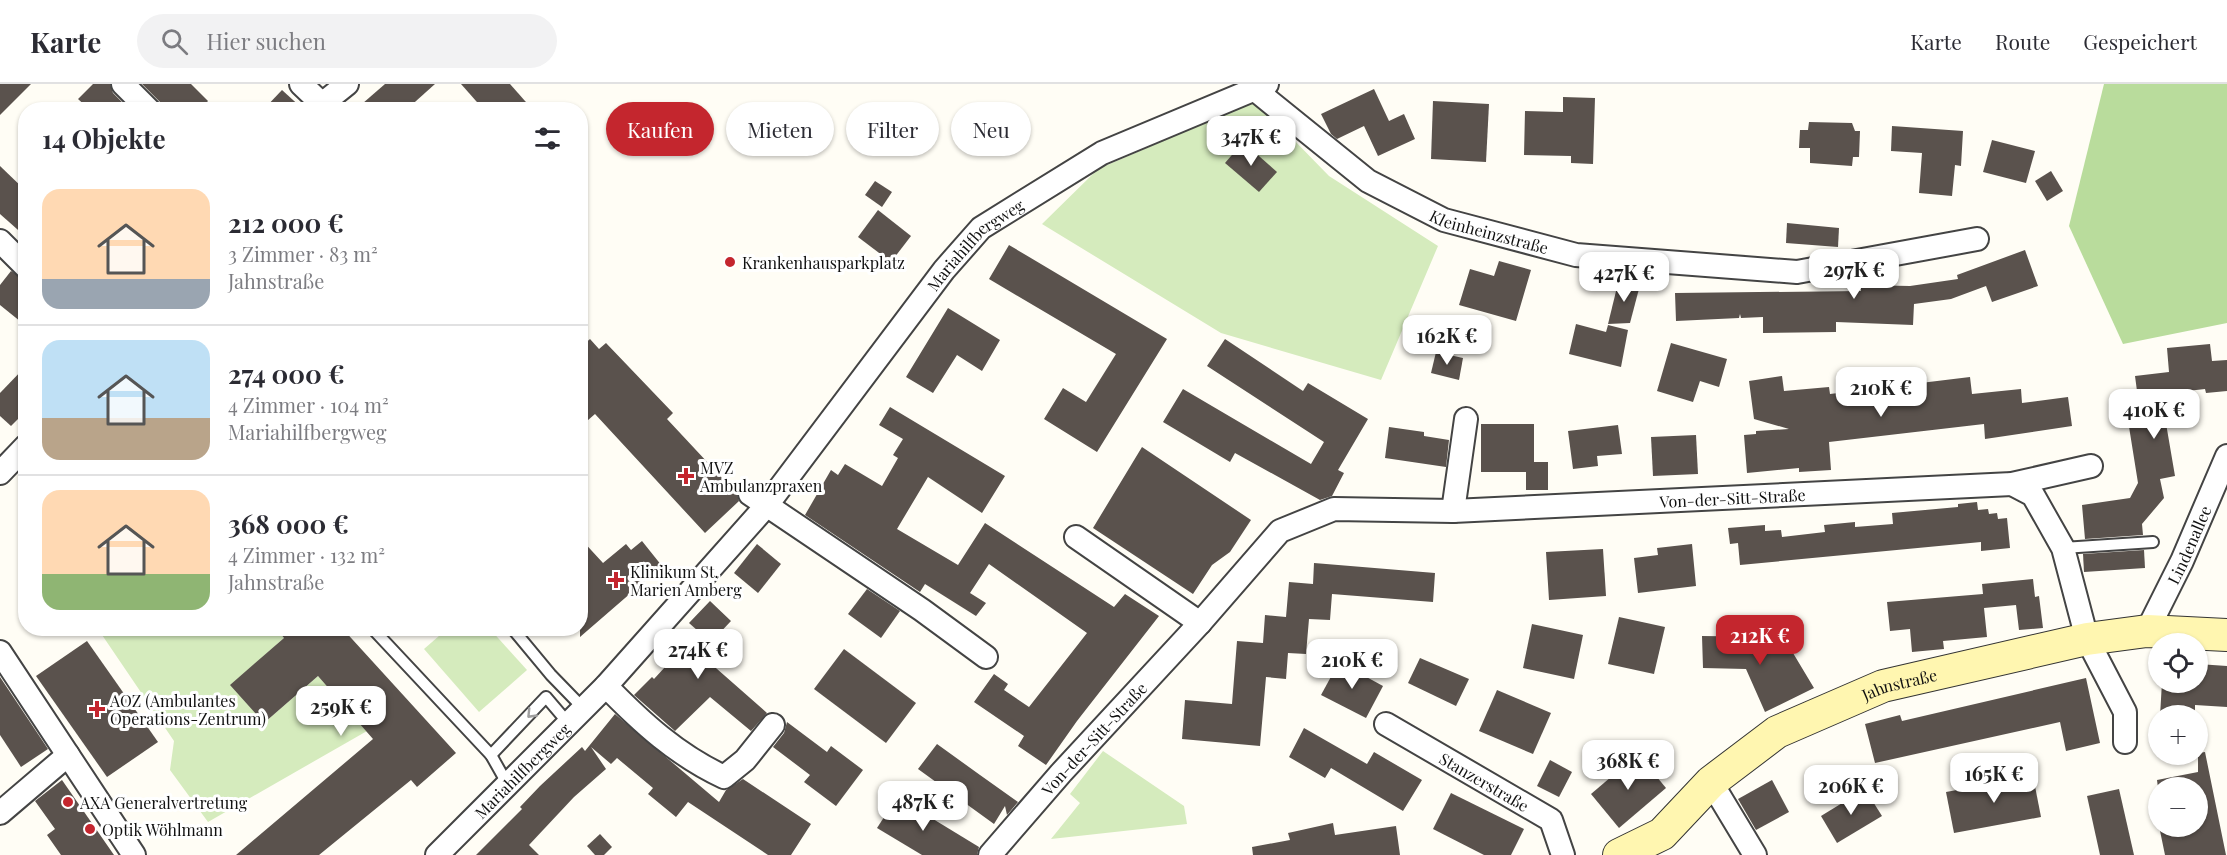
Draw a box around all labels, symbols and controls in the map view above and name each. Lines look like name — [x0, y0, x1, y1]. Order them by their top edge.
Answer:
search box — [137, 14, 557, 68]
text: Karte — [30, 23, 101, 60]
icon: search — [158, 25, 191, 58]
text: Hier suchen — [206, 26, 326, 56]
text: Karte — [1910, 27, 1962, 55]
text: Route — [1995, 27, 2050, 55]
text: Gespeichert — [2083, 27, 2197, 55]
chip: Kaufen — [606, 102, 714, 156]
chip: Mieten — [726, 102, 834, 156]
chip: Filter — [846, 102, 939, 156]
chip: Neu — [951, 102, 1031, 156]
pin: 347K € — [1202, 116, 1300, 167]
text: 14 Objekte — [42, 121, 166, 156]
icon: filters — [531, 122, 564, 155]
text: 347K € — [1221, 122, 1281, 149]
street label: Mariahilfbergweg — [922, 193, 1028, 295]
street label: Kleinheinzstraße — [1426, 204, 1551, 258]
text: 212 000 € — [228, 205, 344, 240]
icon: home — [90, 213, 162, 285]
text: 3 Zimmer · 83 m² — [228, 240, 378, 267]
pin: 297K € — [1805, 249, 1903, 300]
place label: Krankenhausparkplatz — [742, 252, 905, 273]
pin: 427K € — [1575, 252, 1673, 303]
marker: Krankenhausparkplatz — [723, 255, 737, 269]
text: 297K € — [1823, 255, 1885, 282]
text: 427K € — [1593, 258, 1655, 285]
text: Jahnstraße — [228, 267, 324, 294]
pin: 162K € — [1398, 315, 1496, 366]
text: 162K € — [1417, 321, 1477, 348]
text: 274 000 € — [228, 356, 345, 391]
icon: home — [90, 364, 162, 436]
pin: 210K € — [1832, 367, 1930, 418]
text: 210K € — [1850, 373, 1912, 400]
pin: 410K € — [2105, 389, 2203, 440]
text: 4 Zimmer · 104 m² — [228, 391, 389, 418]
text: 410K € — [2123, 395, 2185, 422]
text: Mariahilfbergweg — [228, 418, 387, 445]
place label: MVZ Ambulanzpraxen — [699, 457, 823, 496]
marker: MVZ Ambulanzpraxen — [677, 467, 695, 485]
street label: Von-der-Sitt-Straße — [1658, 483, 1806, 512]
street label: Lindenallee — [2162, 502, 2215, 587]
text: 368 000 € — [228, 506, 349, 541]
icon: home — [90, 514, 162, 586]
text: 4 Zimmer · 132 m² — [228, 541, 385, 568]
place label: Klinikum St. Marien Amberg — [630, 561, 742, 600]
text: Jahnstraße — [228, 568, 324, 595]
marker: Klinikum St. Marien Amberg — [607, 571, 625, 589]
pin: 212K € — [1711, 615, 1809, 666]
text: 212K € — [1730, 621, 1790, 648]
pin: 274K € — [649, 629, 747, 680]
map controls — [2148, 633, 2208, 837]
button: locate — [2148, 633, 2208, 693]
text: 274K € — [668, 635, 728, 662]
pin: 210K € — [1303, 639, 1401, 690]
text: 210K € — [1321, 645, 1383, 672]
street label: Jahnstraße — [1857, 663, 1939, 705]
street label: Von-der-Sitt-Straße — [1036, 677, 1151, 800]
pin: 259K € — [292, 686, 390, 737]
place label: AOZ (Ambulantes Operations-Zentrum) — [109, 690, 266, 729]
text: 259K € — [310, 692, 372, 719]
marker: AOZ (Ambulantes Operations-Zentrum) — [88, 700, 106, 718]
button: + — [2148, 705, 2208, 765]
one-way arrow — [527, 706, 538, 717]
street label: Mariahilfbergweg — [470, 717, 575, 822]
pin: 368K € — [1579, 740, 1677, 791]
text: 368K € — [1596, 746, 1660, 773]
street label: Stanzerstraße — [1436, 747, 1533, 816]
pin: 165K € — [1945, 753, 2043, 804]
text: 165K € — [1964, 759, 2024, 786]
pin: 206K € — [1802, 765, 1900, 816]
text: 206K € — [1818, 771, 1884, 798]
button: − — [2148, 777, 2208, 837]
pin: 487K € — [874, 781, 972, 832]
text: 487K € — [892, 787, 954, 814]
place label: AXA Generalvertretung — [79, 792, 248, 813]
marker: AXA Generalvertretung — [61, 795, 75, 809]
place label: Optik Wöhlmann — [102, 819, 223, 840]
marker: Optik Wöhlmann — [83, 822, 97, 836]

